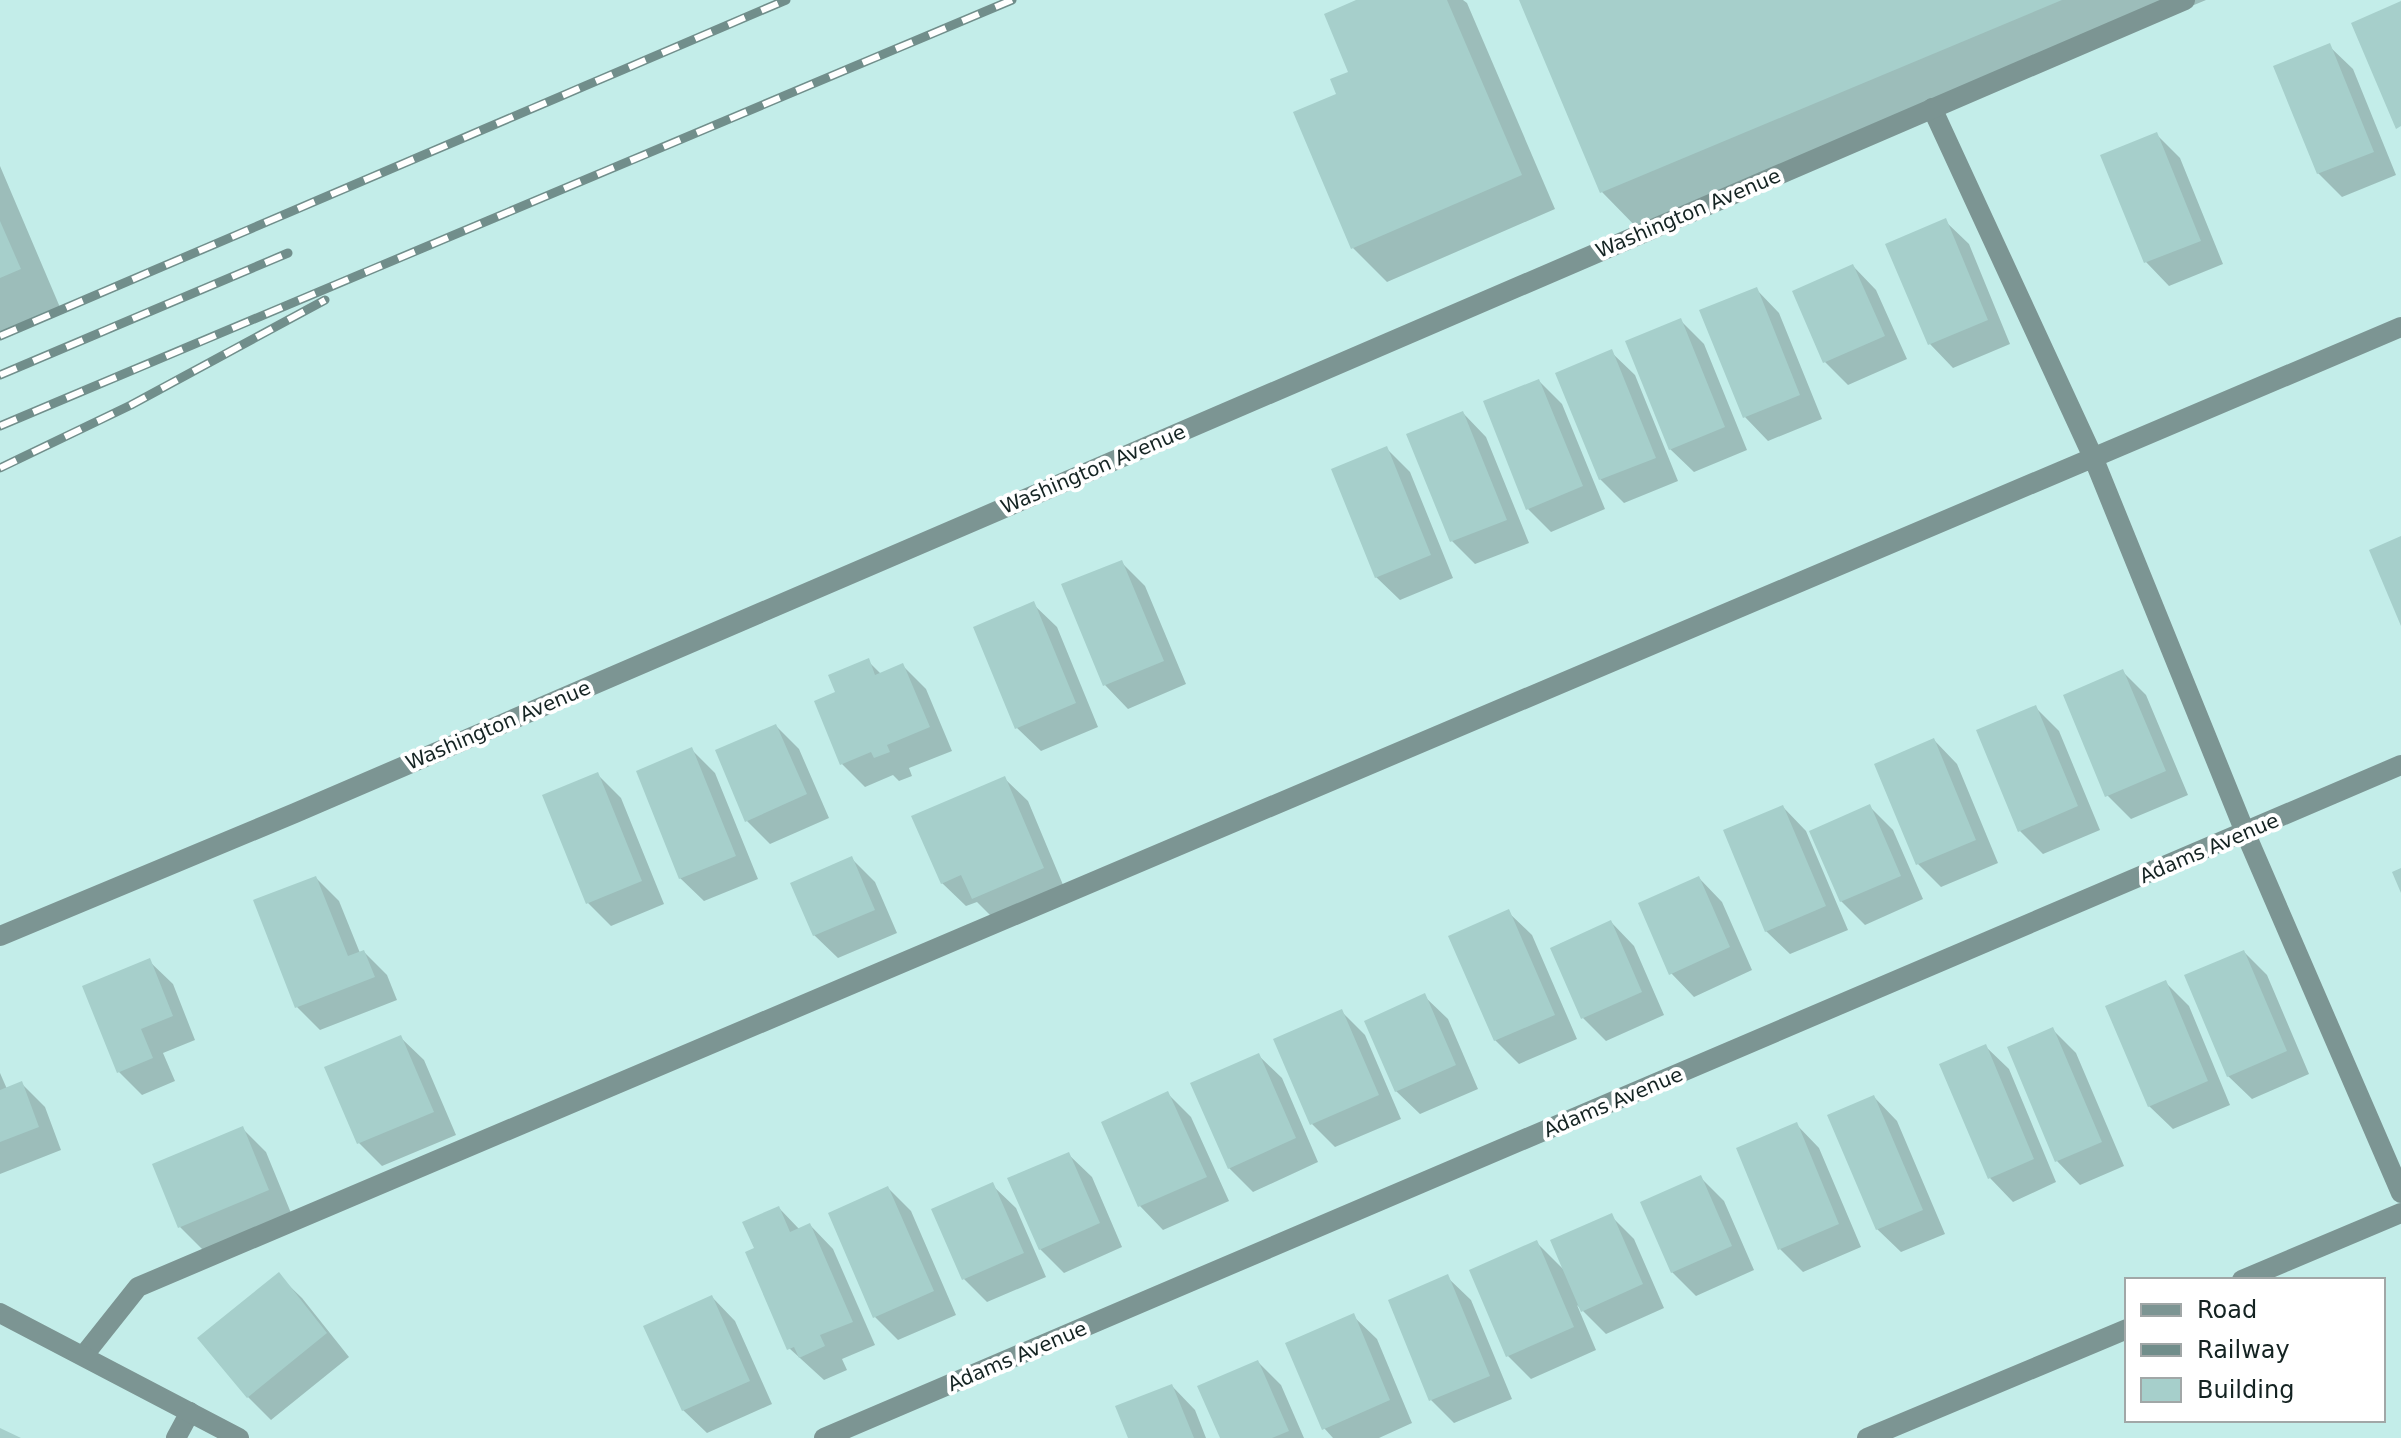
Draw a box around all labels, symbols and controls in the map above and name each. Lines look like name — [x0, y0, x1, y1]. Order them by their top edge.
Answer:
street label: Washington Avenue — [1592, 163, 1784, 263]
street label: Washington Avenue — [997, 419, 1189, 519]
street label: Washington Avenue — [402, 675, 594, 775]
street label: Adams Avenue — [2136, 808, 2282, 888]
street label: Adams Avenue — [1540, 1062, 1686, 1142]
legend — [2125, 1278, 2385, 1422]
text: Road — [2197, 1296, 2257, 1324]
street label: Adams Avenue — [944, 1316, 1090, 1396]
text: Railway — [2197, 1336, 2290, 1364]
text: Building — [2197, 1376, 2294, 1404]

